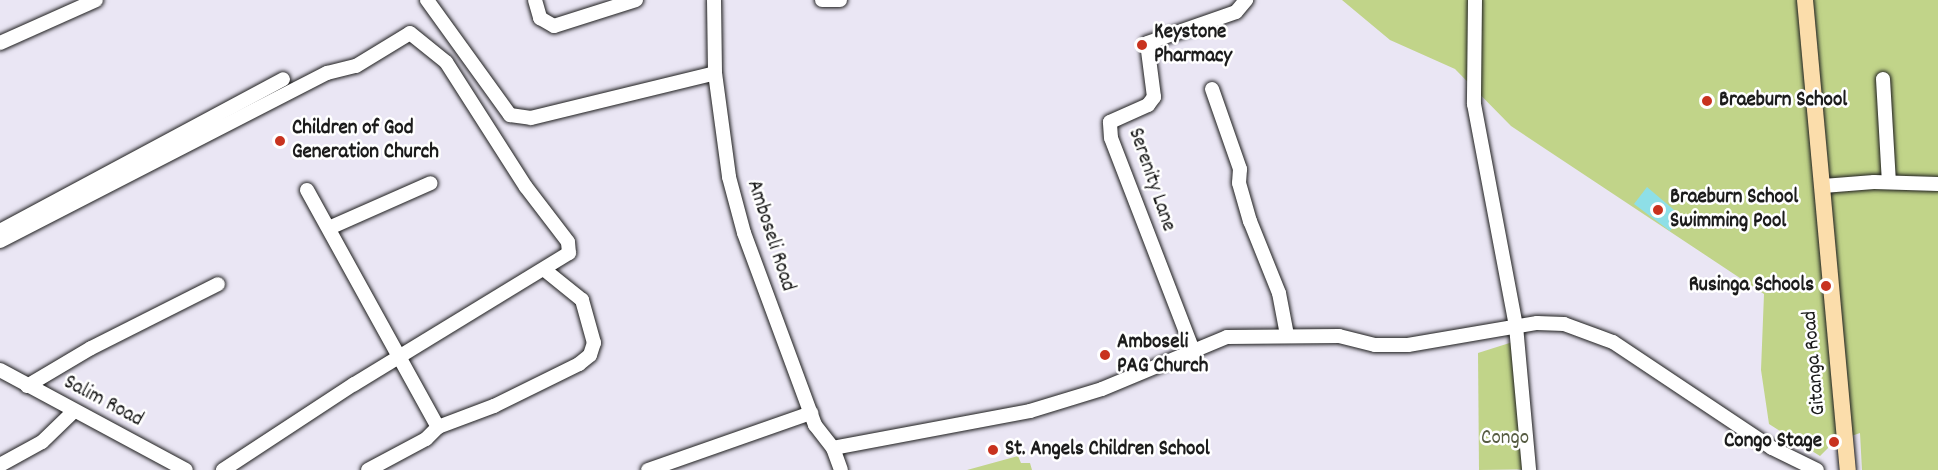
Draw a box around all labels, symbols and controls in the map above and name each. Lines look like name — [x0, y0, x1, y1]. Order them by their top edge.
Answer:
place label: Keystone Pharmacy — [1154, 20, 1232, 70]
marker: Keystone Pharmacy — [1135, 38, 1149, 52]
place label: Braeburn School — [1719, 88, 1847, 114]
marker: Braeburn School — [1700, 94, 1714, 108]
place label: Children of God Generation Church — [292, 116, 439, 166]
street label: Serenity Lane — [1122, 125, 1180, 235]
marker: Children of God Generation Church — [273, 134, 287, 148]
street label: Amboseli Road — [740, 177, 800, 295]
place label: Braeburn School Swimming Pool — [1670, 185, 1798, 235]
marker: Braeburn School Swimming Pool — [1651, 203, 1665, 217]
place label: Rusinga Schools — [1689, 273, 1814, 299]
marker: Rusinga Schools — [1819, 279, 1833, 293]
street label: Gitanga Road — [1798, 310, 1832, 416]
place label: Amboseli PAG Church — [1117, 330, 1208, 380]
marker: Amboseli PAG Church — [1098, 348, 1112, 362]
street label: Salim Road — [59, 371, 147, 433]
park label: Congo — [1481, 426, 1529, 452]
place label: Congo Stage — [1724, 429, 1822, 455]
marker: Congo Stage — [1827, 435, 1841, 449]
place label: St. Angels Children School — [1005, 437, 1210, 463]
marker: St. Angels Children School — [986, 443, 1000, 457]

